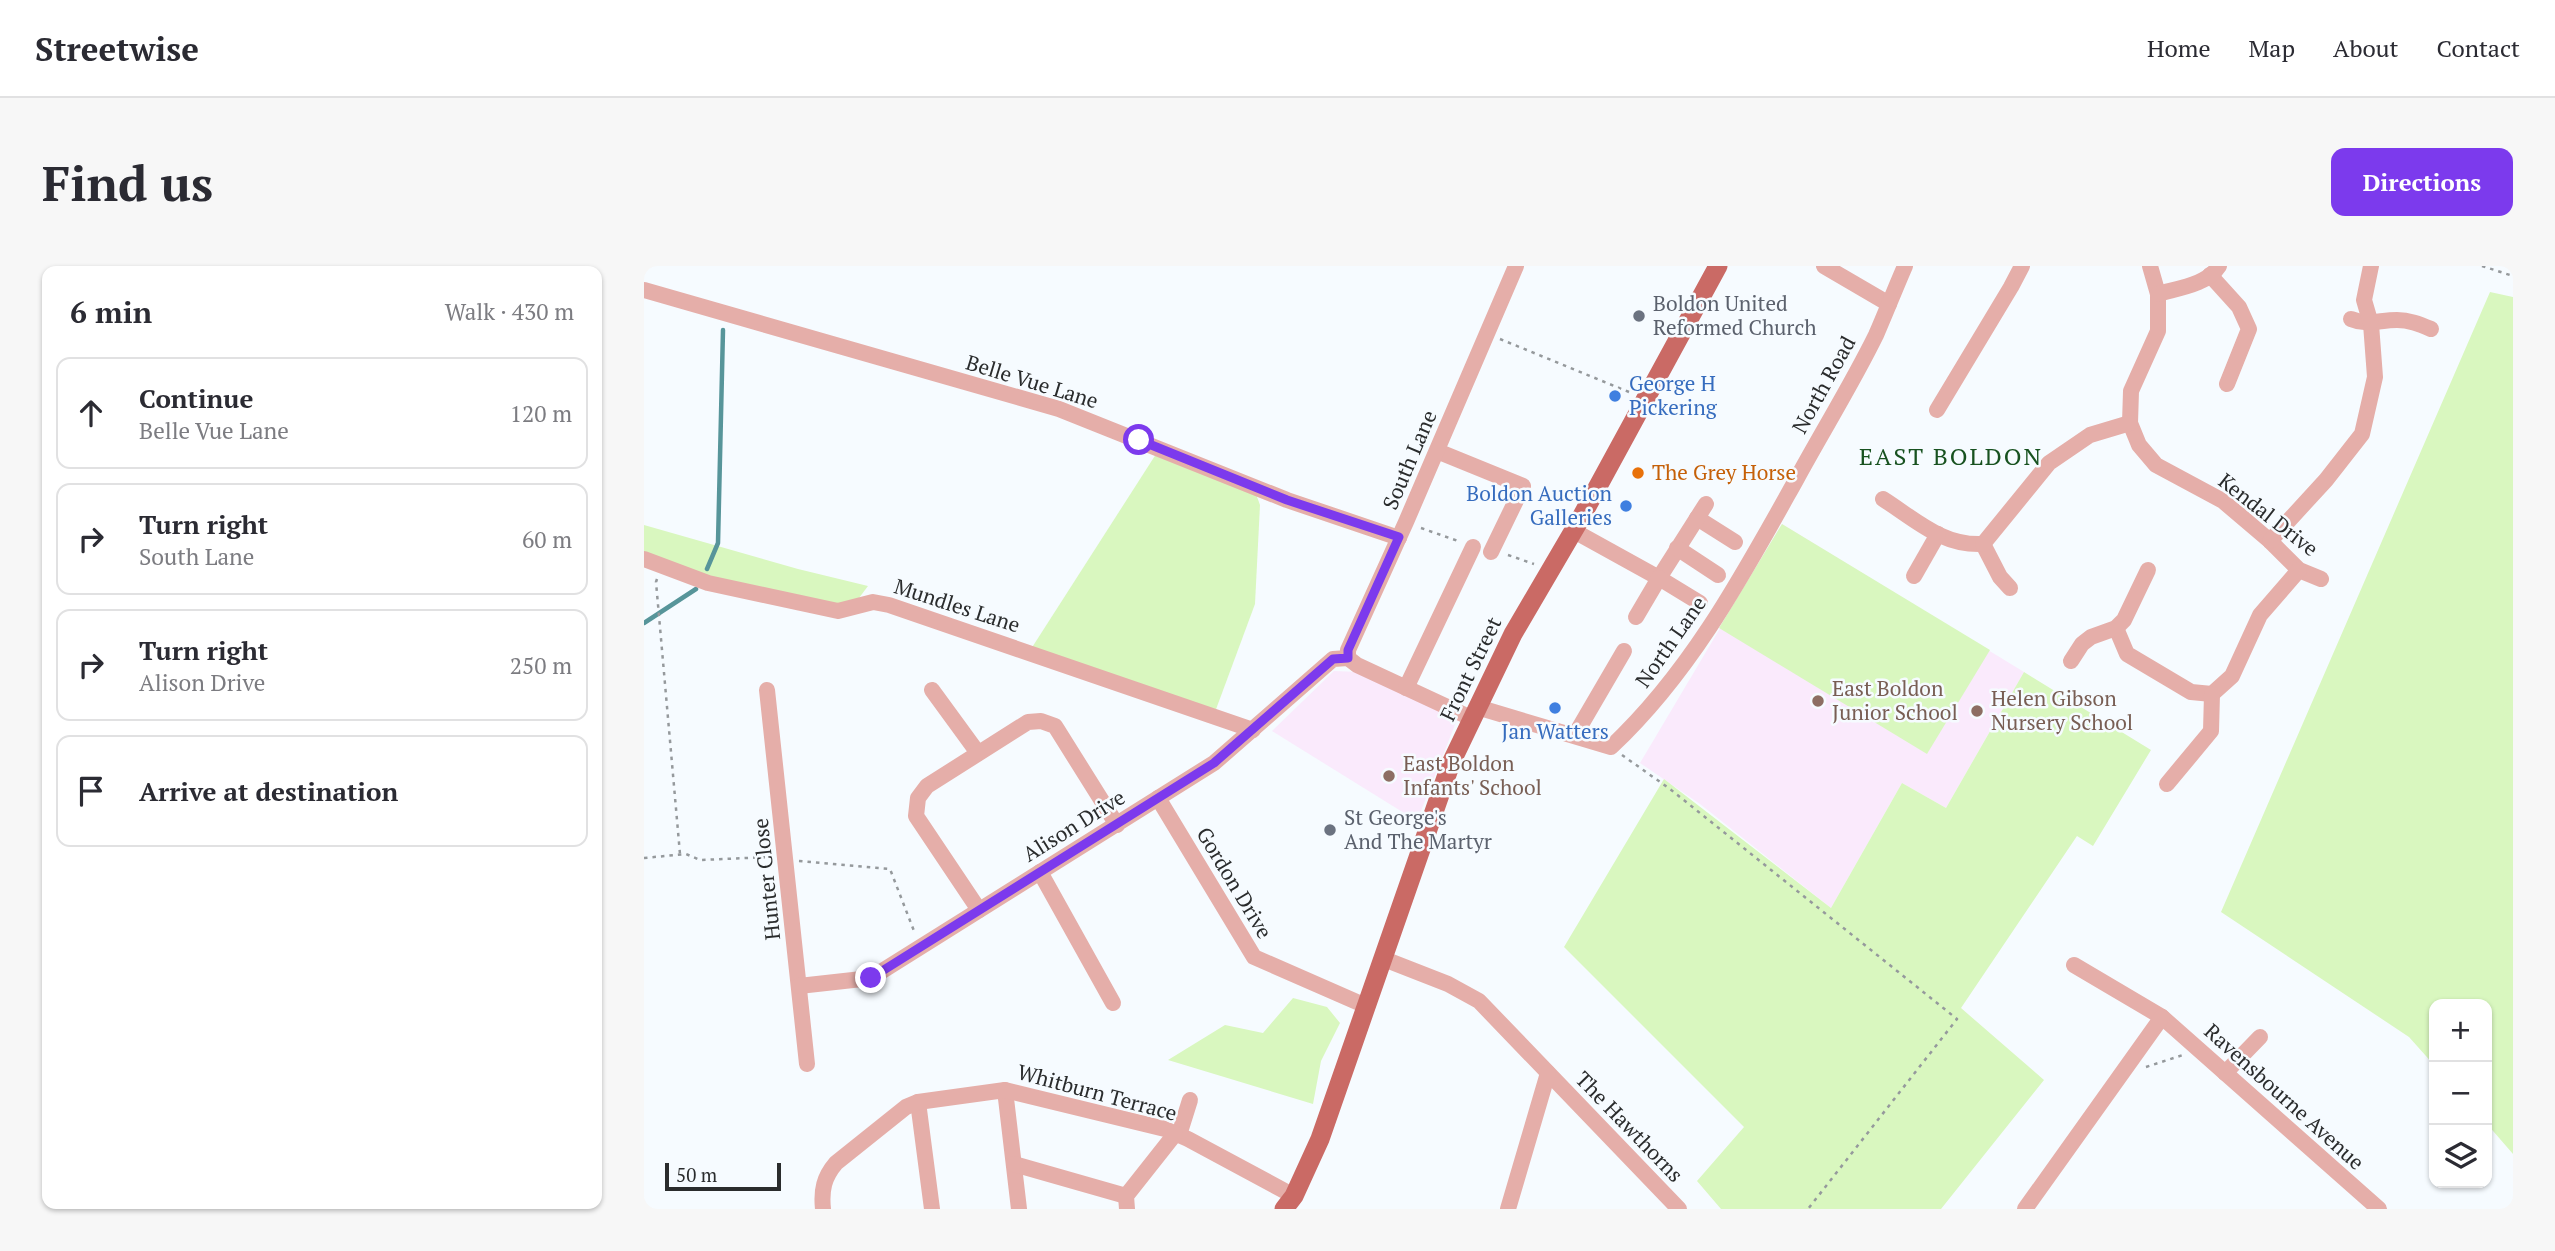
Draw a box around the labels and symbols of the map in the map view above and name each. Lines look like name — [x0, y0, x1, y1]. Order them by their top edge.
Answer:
place label: Boldon United Reformed Church — [1653, 289, 1817, 341]
marker: Boldon United Reformed Church — [1631, 308, 1647, 324]
street label: North Road — [1785, 331, 1862, 438]
street label: Belle Vue Lane — [963, 348, 1102, 414]
place label: George H Pickering — [1629, 369, 1718, 421]
marker: George H Pickering — [1607, 388, 1623, 404]
street label: South Lane — [1376, 406, 1443, 514]
route start — [1123, 424, 1154, 455]
district label: EAST BOLDON — [1859, 440, 2043, 472]
place label: The Grey Horse — [1652, 458, 1796, 486]
marker: The Grey Horse — [1630, 465, 1646, 481]
street label: Kendal Drive — [2213, 466, 2324, 562]
place label: Boldon Auction Galleries — [1466, 479, 1613, 531]
marker: Boldon Auction Galleries — [1618, 498, 1634, 514]
street label: Mundles Lane — [891, 572, 1024, 639]
street label: North Lane — [1628, 590, 1712, 693]
street label: Front Street — [1433, 612, 1507, 725]
place label: East Boldon Junior School — [1832, 674, 1958, 726]
place label: Helen Gibson Nursery School — [1991, 684, 2133, 736]
marker: East Boldon Junior School — [1810, 693, 1826, 709]
marker: Jan Watters — [1547, 700, 1563, 716]
marker: Helen Gibson Nursery School — [1969, 703, 1985, 719]
place label: Jan Watters — [1501, 717, 1609, 745]
place label: East Boldon Infants' School — [1403, 749, 1542, 801]
marker: East Boldon Infants' School — [1381, 768, 1397, 784]
street label: Alison Drive — [1017, 783, 1130, 868]
place label: St George's And The Martyr — [1344, 803, 1492, 855]
street label: Hunter Close — [746, 817, 786, 941]
street label: Gordon Drive — [1191, 822, 1279, 943]
marker: St George's And The Martyr — [1322, 822, 1338, 838]
route end — [855, 962, 886, 993]
street label: Ravensbourne Avenue — [2199, 1017, 2371, 1176]
street label: Whitburn Terrace — [1014, 1057, 1180, 1127]
street label: The Hawthorns — [1570, 1065, 1690, 1188]
scale bar — [665, 1160, 780, 1192]

